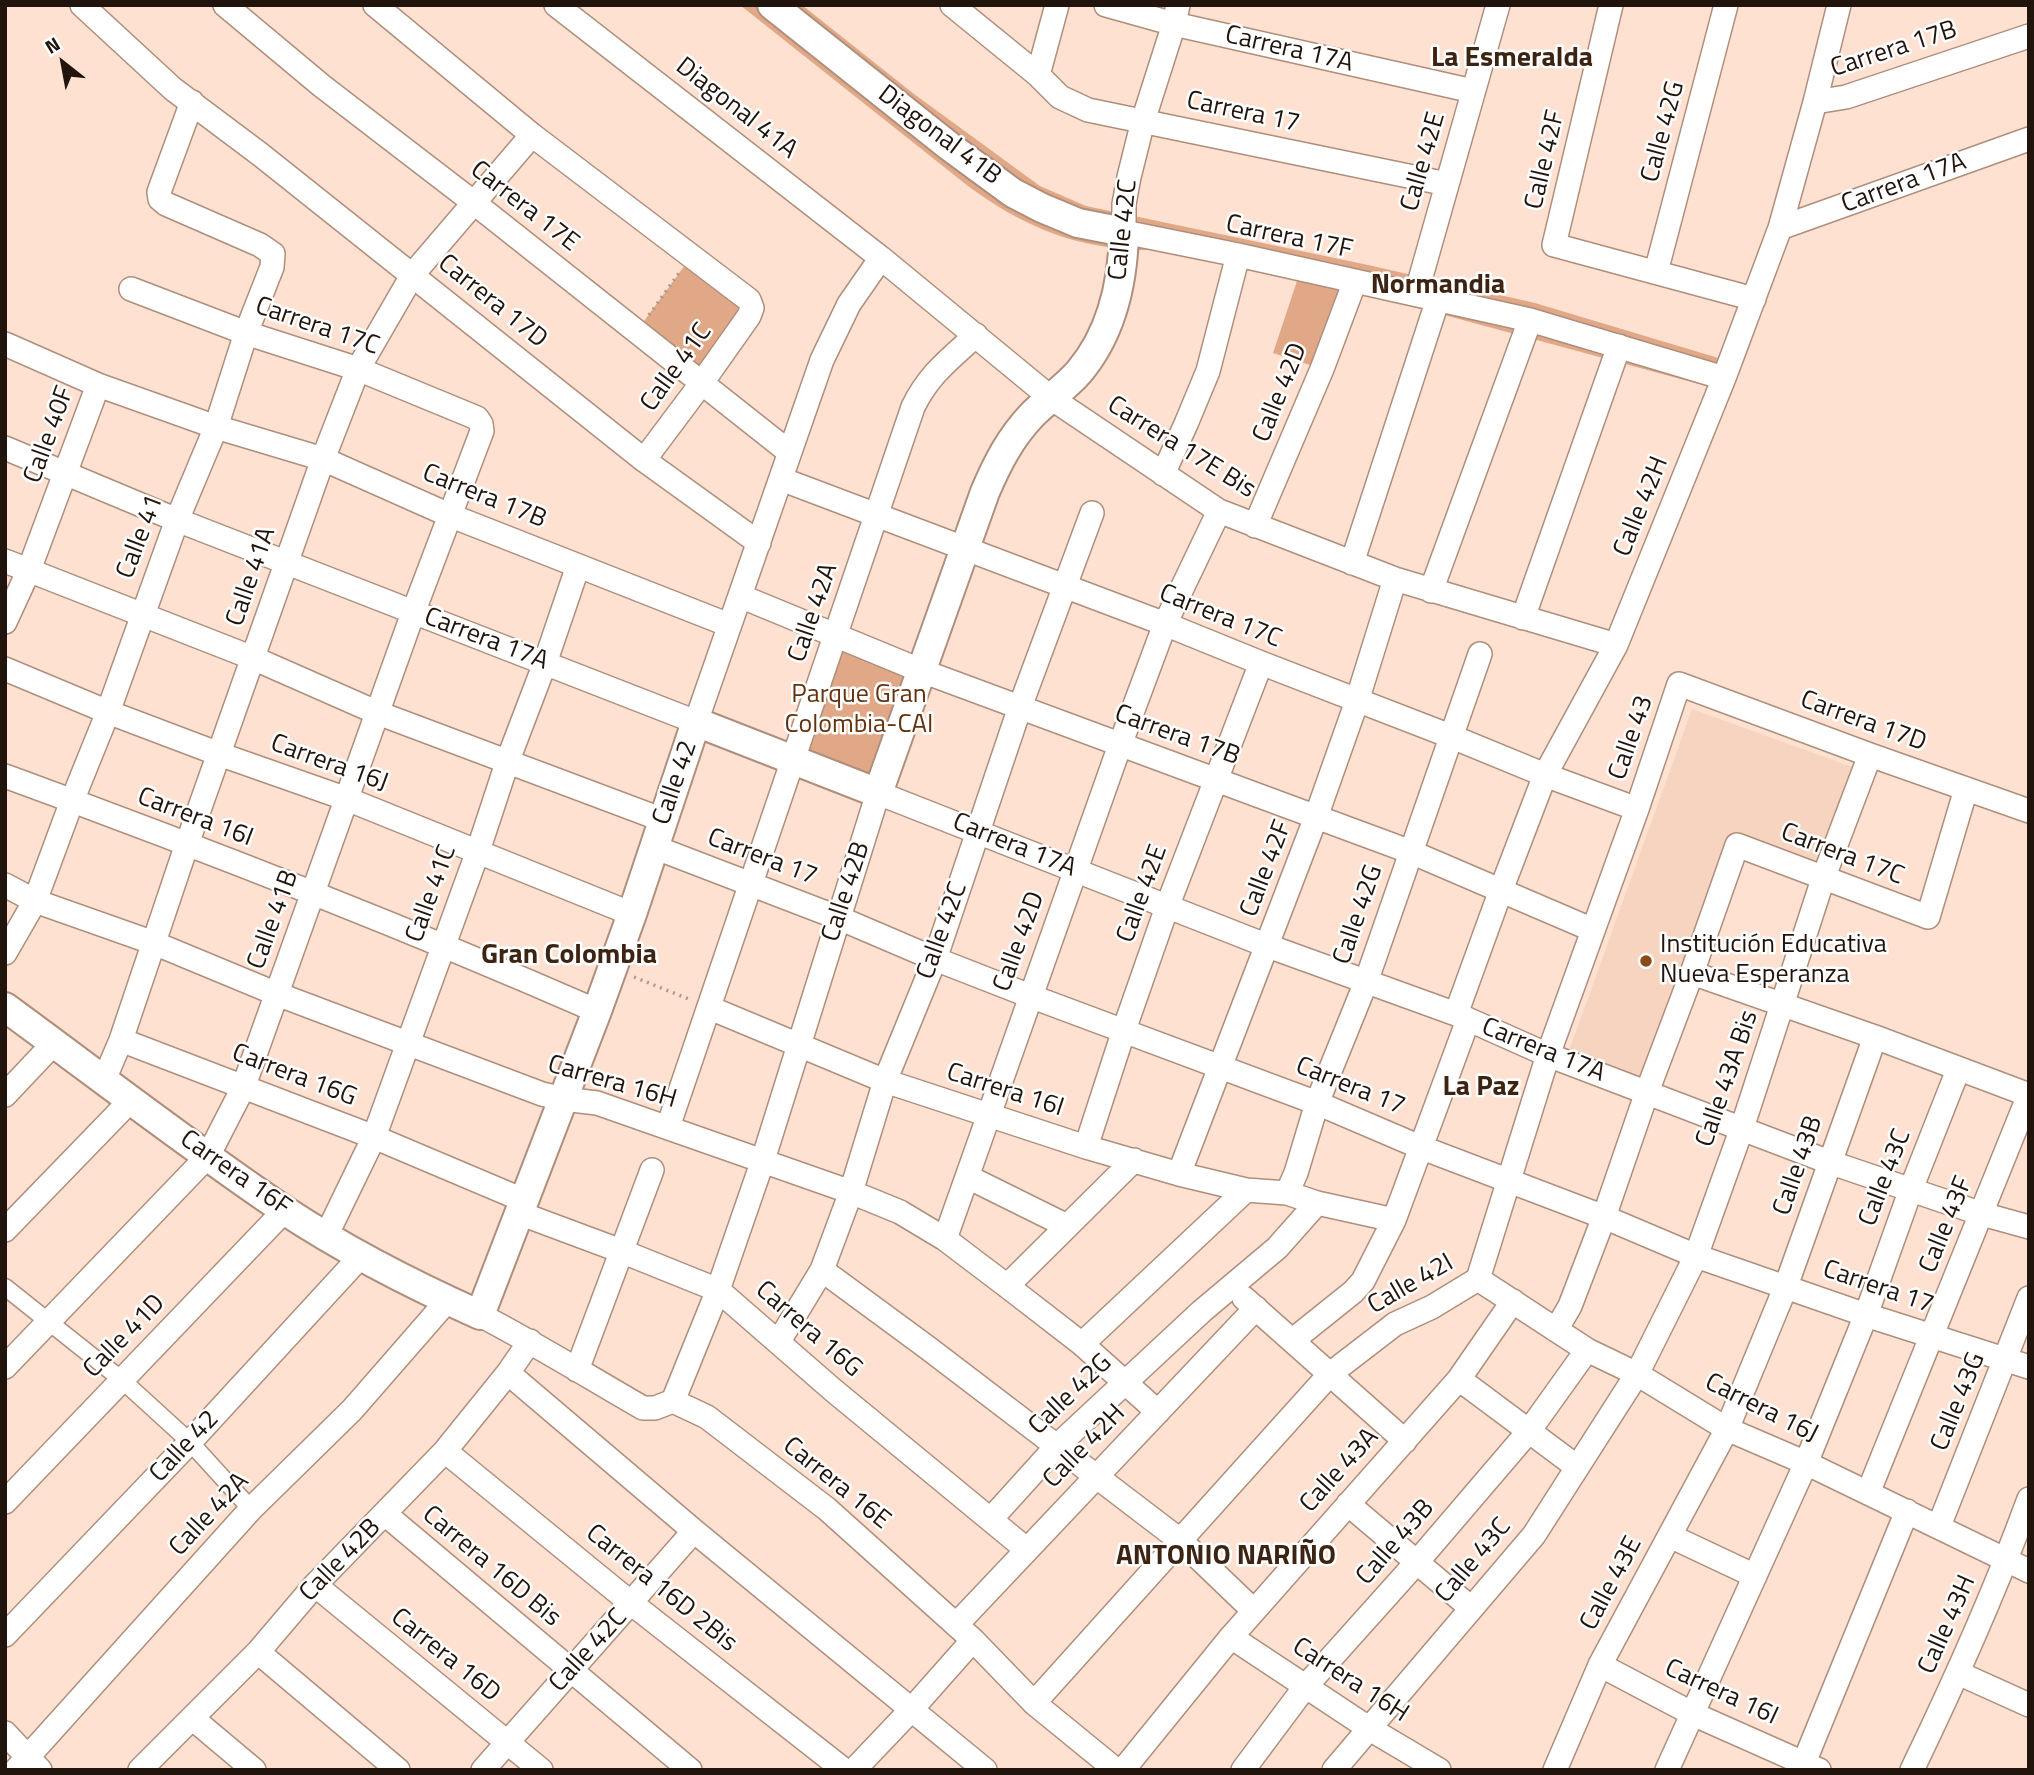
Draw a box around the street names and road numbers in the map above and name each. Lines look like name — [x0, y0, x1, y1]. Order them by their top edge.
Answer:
street label: Carrera 17B — [1827, 15, 1961, 85]
street label: Carrera 17A — [1222, 20, 1356, 80]
street label: Diagonal 41A — [669, 52, 803, 166]
street label: Calle 42G — [1636, 78, 1692, 186]
street label: Diagonal 41B — [871, 79, 1007, 193]
street label: Carrera 17 — [1184, 86, 1302, 140]
street label: Calle 42F — [1519, 107, 1573, 213]
street label: Calle 42E — [1395, 109, 1453, 215]
street label: Carrera 17A — [1837, 147, 1971, 221]
street label: Carrera 17E — [463, 155, 585, 259]
street label: Calle 42C — [1103, 178, 1145, 282]
street label: Carrera 17F — [1223, 209, 1355, 267]
street label: Carrera 17D — [431, 248, 553, 356]
street label: Carrera 17C — [251, 291, 383, 363]
street label: Calle 41C — [635, 318, 719, 418]
street label: Calle 42D — [1247, 339, 1315, 447]
street label: Calle 40F — [18, 382, 82, 488]
street label: Carrera 17E Bis — [1101, 390, 1261, 506]
street label: Calle 42H — [1608, 453, 1676, 561]
street label: Carrera 17B — [417, 458, 551, 536]
street label: Calle 41 — [111, 491, 171, 583]
street label: Calle 41A — [221, 523, 283, 631]
street label: Calle 42A — [783, 559, 845, 667]
street label: Carrera 17C — [1154, 578, 1286, 656]
street label: Carrera 17A — [420, 602, 552, 678]
street label: Carrera 17D — [1796, 685, 1930, 759]
street label: Calle 43 — [1603, 692, 1661, 784]
street label: Carrera 17B — [1110, 699, 1244, 773]
street label: Carrera 16J — [266, 728, 392, 800]
street label: Calle 42 — [647, 737, 705, 829]
street label: Carrera 16I — [133, 782, 257, 854]
street label: Carrera 17A — [948, 807, 1080, 885]
street label: Calle 42F — [1234, 816, 1300, 922]
street label: Carrera 17C — [1776, 817, 1908, 893]
street label: Carrera 17 — [703, 823, 821, 893]
street label: Calle 42B — [816, 838, 878, 946]
street label: Calle 41C — [400, 841, 464, 947]
street label: Calle 42E — [1111, 841, 1175, 947]
street label: Calle 42G — [1327, 861, 1391, 969]
street label: Calle 41B — [242, 866, 306, 974]
street label: Calle 42C — [911, 878, 975, 984]
street label: Calle 42D — [988, 888, 1052, 996]
street label: Calle 43A Bis — [1690, 1007, 1766, 1151]
street label: Carrera 17A — [1477, 1012, 1609, 1090]
street label: Carrera 16G — [227, 1038, 361, 1114]
street label: Carrera 16H — [544, 1050, 680, 1116]
street label: Carrera 17 — [1291, 1051, 1409, 1123]
street label: Carrera 16I — [943, 1057, 1067, 1125]
street label: Calle 43B — [1767, 1112, 1831, 1220]
street label: Carrera 16F — [173, 1124, 297, 1224]
street label: Calle 43C — [1853, 1125, 1919, 1231]
street label: Calle 43F — [1914, 1172, 1980, 1278]
street label: Calle 42I — [1363, 1248, 1459, 1322]
street label: Carrera 17 — [1819, 1255, 1937, 1321]
street label: Carrera 16G — [748, 1275, 868, 1385]
street label: Calle 41D — [78, 1289, 172, 1385]
street label: Calle 42G — [1023, 1348, 1119, 1442]
street label: Calle 43G — [1925, 1348, 1993, 1456]
street label: Carrera 16J — [1699, 1367, 1823, 1451]
street label: Calle 42H — [1037, 1399, 1133, 1495]
street label: Calle 42 — [144, 1404, 226, 1490]
street label: Calle 43A — [1294, 1422, 1386, 1520]
street label: Carrera 16E — [776, 1431, 896, 1537]
street label: Calle 42A — [164, 1467, 256, 1563]
street label: Calle 43B — [1350, 1494, 1442, 1592]
street label: Carrera 16D Bis — [415, 1500, 567, 1634]
street label: Calle 43C — [1429, 1512, 1519, 1610]
street label: Calle 42B — [294, 1513, 388, 1609]
street label: Carrera 16D 2Bis — [579, 1518, 743, 1660]
street label: Calle 43E — [1574, 1532, 1650, 1636]
street label: Calle 43H — [1912, 1571, 1984, 1679]
street label: Carrera 16D — [384, 1602, 506, 1710]
street label: Calle 42C — [544, 1603, 634, 1699]
street label: Carrera 16H — [1286, 1632, 1414, 1730]
street label: Carrera 16I — [1659, 1653, 1783, 1733]

